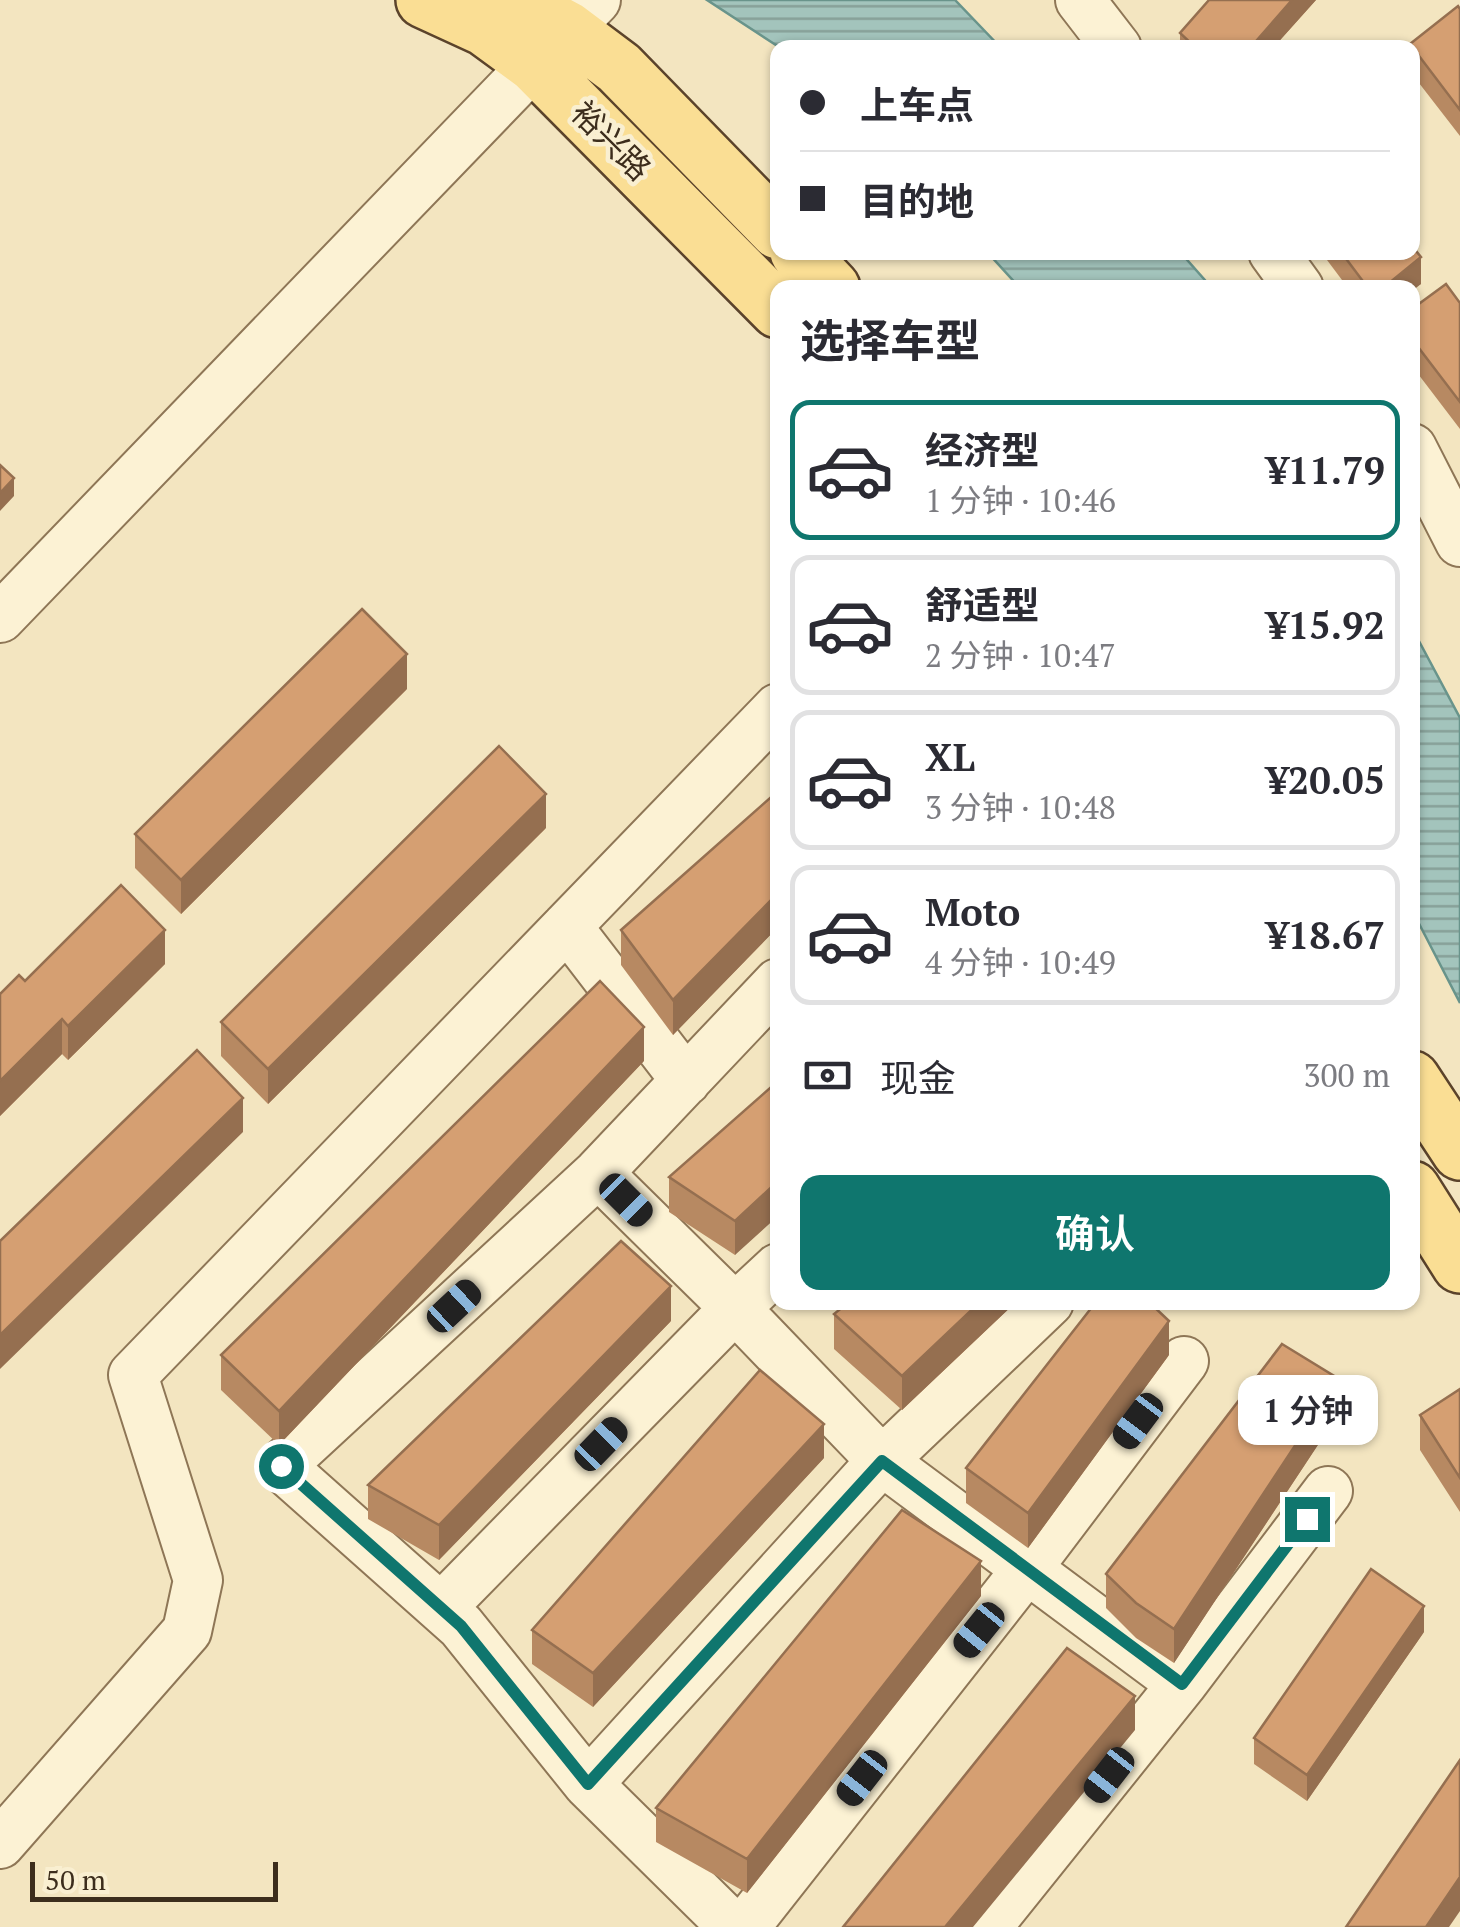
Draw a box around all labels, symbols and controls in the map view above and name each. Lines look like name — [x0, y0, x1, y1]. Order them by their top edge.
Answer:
text: 上车点 — [860, 80, 974, 130]
street label: 裕兴路 — [563, 91, 661, 189]
text: 目的地 — [860, 176, 974, 226]
text: 选择车型 — [800, 310, 980, 370]
icon: car — [805, 425, 895, 515]
text: 经济型 — [925, 425, 1039, 475]
text: ¥11.79 — [1266, 445, 1385, 495]
text: 1 分钟 · 10:46 — [925, 479, 1116, 521]
icon: car — [805, 580, 895, 670]
text: 舒适型 — [925, 580, 1039, 630]
text: ¥15.92 — [1266, 600, 1385, 650]
text: 2 分钟 · 10:47 — [925, 634, 1116, 676]
text: XL — [925, 732, 975, 782]
icon: car — [805, 735, 895, 825]
text: ¥20.05 — [1266, 755, 1385, 805]
text: 3 分钟 · 10:48 — [925, 786, 1116, 828]
text: Moto — [925, 887, 1020, 937]
icon: car — [805, 890, 895, 980]
text: ¥18.67 — [1266, 910, 1385, 960]
text: 4 分钟 · 10:49 — [925, 941, 1116, 983]
icon: cash — [800, 1048, 855, 1103]
text: 现金 — [880, 1053, 956, 1103]
text: 300 m — [1303, 1054, 1390, 1096]
car — [594, 1168, 658, 1232]
button: 确认 — [800, 1175, 1390, 1290]
car — [422, 1275, 486, 1337]
callout: 1 分钟 — [1237, 1374, 1377, 1444]
car — [1108, 1388, 1168, 1454]
text: 1 分钟 — [1263, 1389, 1353, 1431]
car — [569, 1412, 633, 1476]
route start — [259, 1444, 304, 1489]
route end — [1285, 1497, 1330, 1542]
car — [948, 1597, 1010, 1663]
car — [1079, 1742, 1139, 1808]
car — [832, 1745, 892, 1811]
scale bar — [30, 1857, 278, 1902]
text: 50 m — [45, 1861, 106, 1898]

